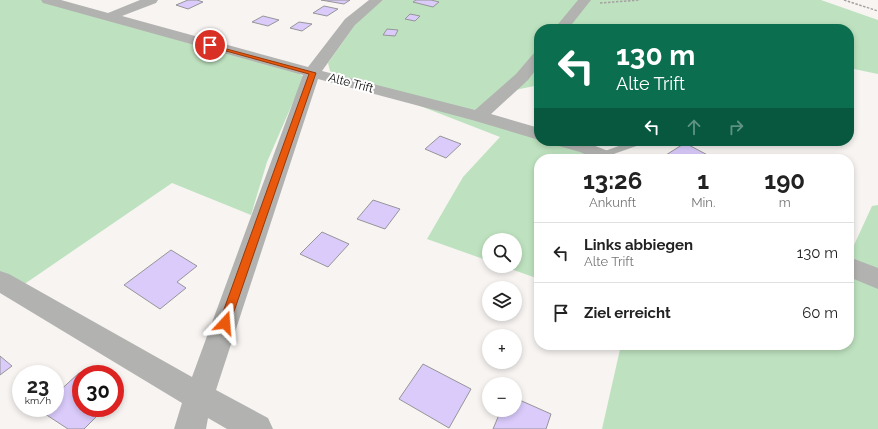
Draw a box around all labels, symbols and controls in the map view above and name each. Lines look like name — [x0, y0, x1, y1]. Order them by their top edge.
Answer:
pin — [193, 28, 227, 62]
icon: arrive — [199, 34, 221, 56]
text: 130 m — [616, 39, 695, 72]
icon: left — [550, 40, 602, 92]
street label: Alte Trift — [327, 70, 375, 96]
text: Alte Trift — [616, 73, 685, 94]
icon: left — [641, 116, 663, 138]
icon: ahead — [683, 116, 705, 138]
icon: right — [725, 116, 747, 138]
text: 13:26 — [583, 166, 642, 195]
text: 1 — [697, 166, 709, 195]
text: 190 — [764, 166, 805, 195]
text: Ankunft — [589, 195, 636, 210]
text: Min. — [691, 195, 715, 210]
text: m — [779, 195, 791, 210]
map controls — [482, 233, 522, 417]
button: search — [482, 233, 522, 273]
text: Links abbiegen — [584, 236, 693, 254]
icon: left — [550, 242, 572, 264]
text: 130 m — [797, 244, 838, 262]
text: Alte Trift — [584, 254, 634, 269]
button: layers — [482, 281, 522, 321]
position arrow — [204, 302, 246, 344]
icon: arrive — [550, 302, 572, 324]
text: Ziel erreicht — [584, 304, 671, 322]
text: 60 m — [802, 304, 838, 322]
button: + — [482, 329, 522, 369]
speed limit sign: 30 — [72, 365, 124, 417]
text: 23 — [27, 374, 49, 398]
button: − — [482, 377, 522, 417]
text: km/h — [25, 395, 51, 406]

